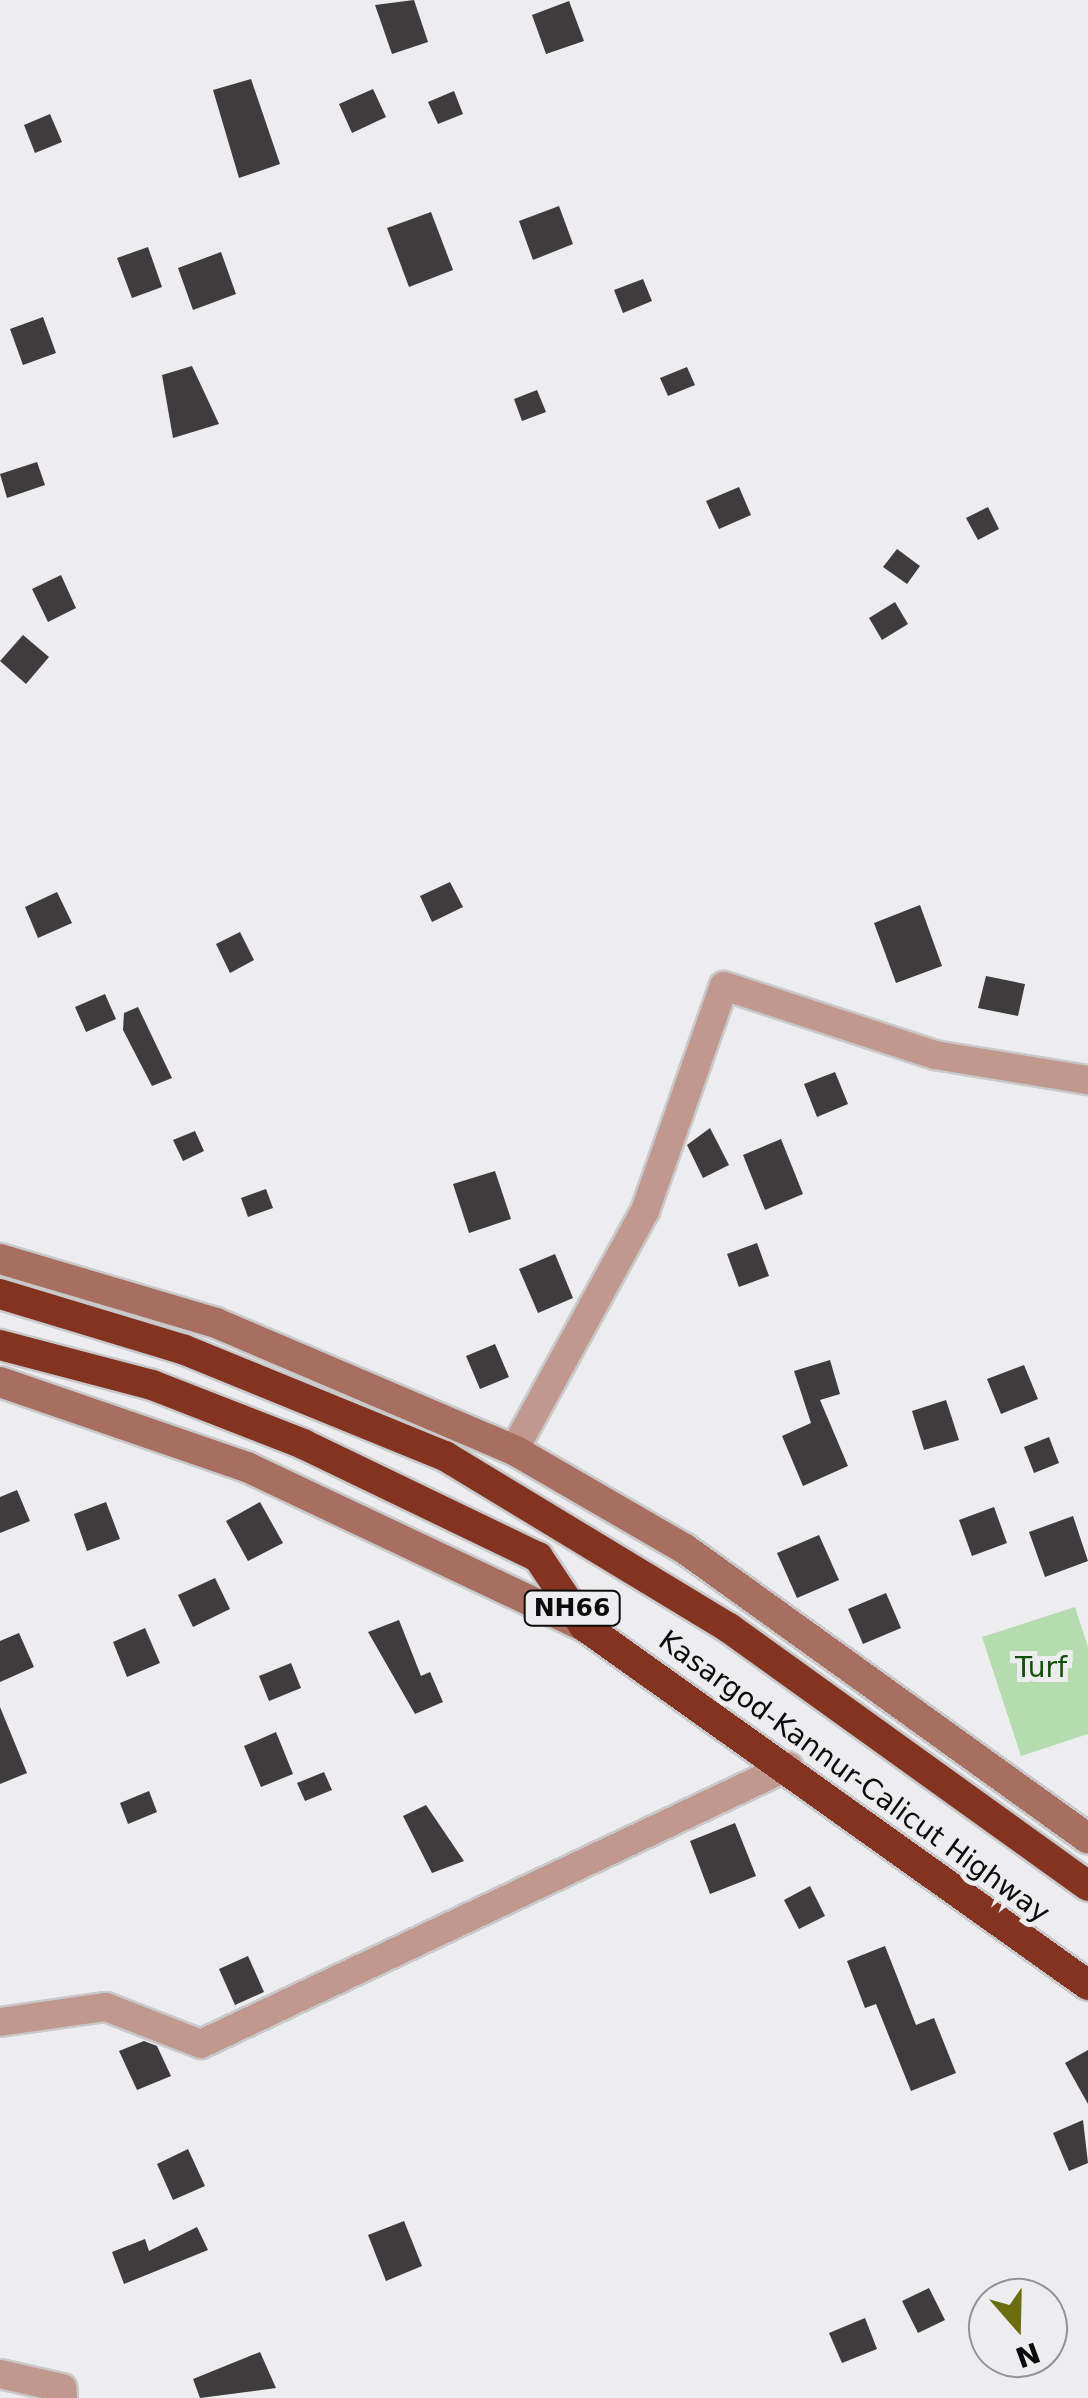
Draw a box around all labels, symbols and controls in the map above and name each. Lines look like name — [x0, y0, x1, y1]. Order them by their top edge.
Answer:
road number: NH66 — [522, 1588, 622, 1628]
street label: Kasargod-Kannur-Calicut Highway — [652, 1624, 1056, 1930]
park label: Turf — [1015, 1651, 1067, 1685]
north arrow — [968, 2278, 1068, 2378]
text: N — [1011, 2335, 1044, 2374]

